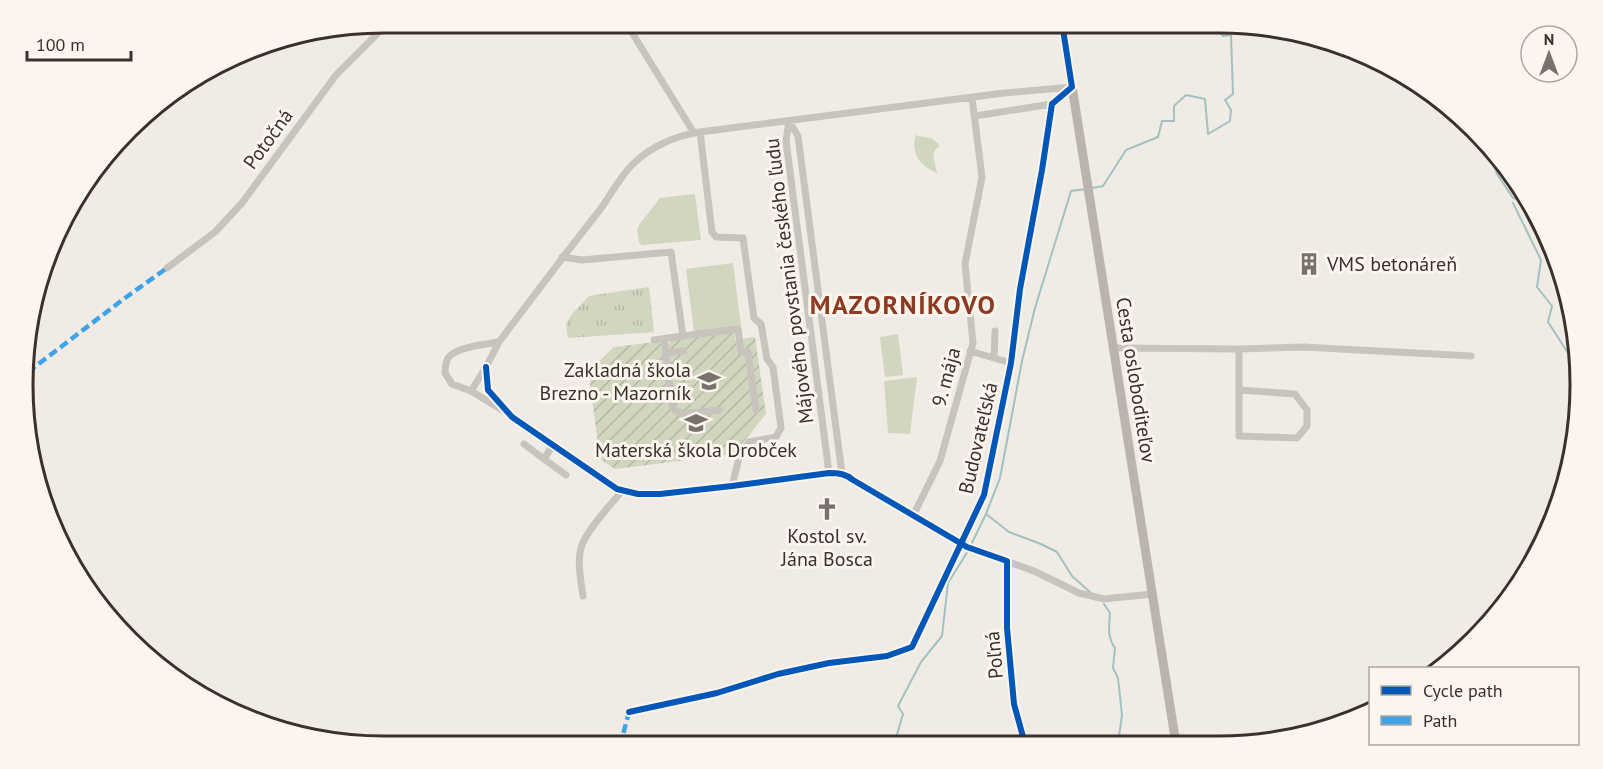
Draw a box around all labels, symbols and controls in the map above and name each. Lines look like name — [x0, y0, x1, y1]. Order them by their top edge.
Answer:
scale bar — [27, 24, 130, 62]
north arrow — [1519, 24, 1579, 84]
text: N — [1544, 29, 1554, 49]
text: 100 m — [36, 33, 85, 56]
street label: Potočná — [237, 104, 299, 174]
street label: Májového povstania českého ľudu — [759, 137, 819, 425]
building icon: VMS betonáreň — [1296, 251, 1322, 277]
place label: VMS betonáreň — [1326, 251, 1457, 277]
district label: MAZORNÍKOVO — [810, 288, 996, 321]
street label: Cesta osloboditeľov — [1110, 295, 1162, 465]
street label: 9. mája — [926, 344, 966, 410]
place label: Zakladná škola Brezno - Mazorník — [540, 357, 691, 406]
school or university icon: Zakladná škola Brezno - Mazorník — [696, 368, 722, 394]
street label: Budovateľská — [953, 380, 1003, 496]
school or university icon: Materská škola Drobček — [683, 410, 709, 436]
place label: Materská škola Drobček — [595, 437, 797, 463]
church icon: Kostol sv. Jána Bosca — [814, 496, 840, 522]
place label: Kostol sv. Jána Bosca — [780, 523, 873, 572]
street label: Poľná — [979, 630, 1009, 680]
legend — [1369, 667, 1579, 745]
text: Cycle path — [1423, 679, 1503, 702]
text: Path — [1423, 709, 1457, 732]

